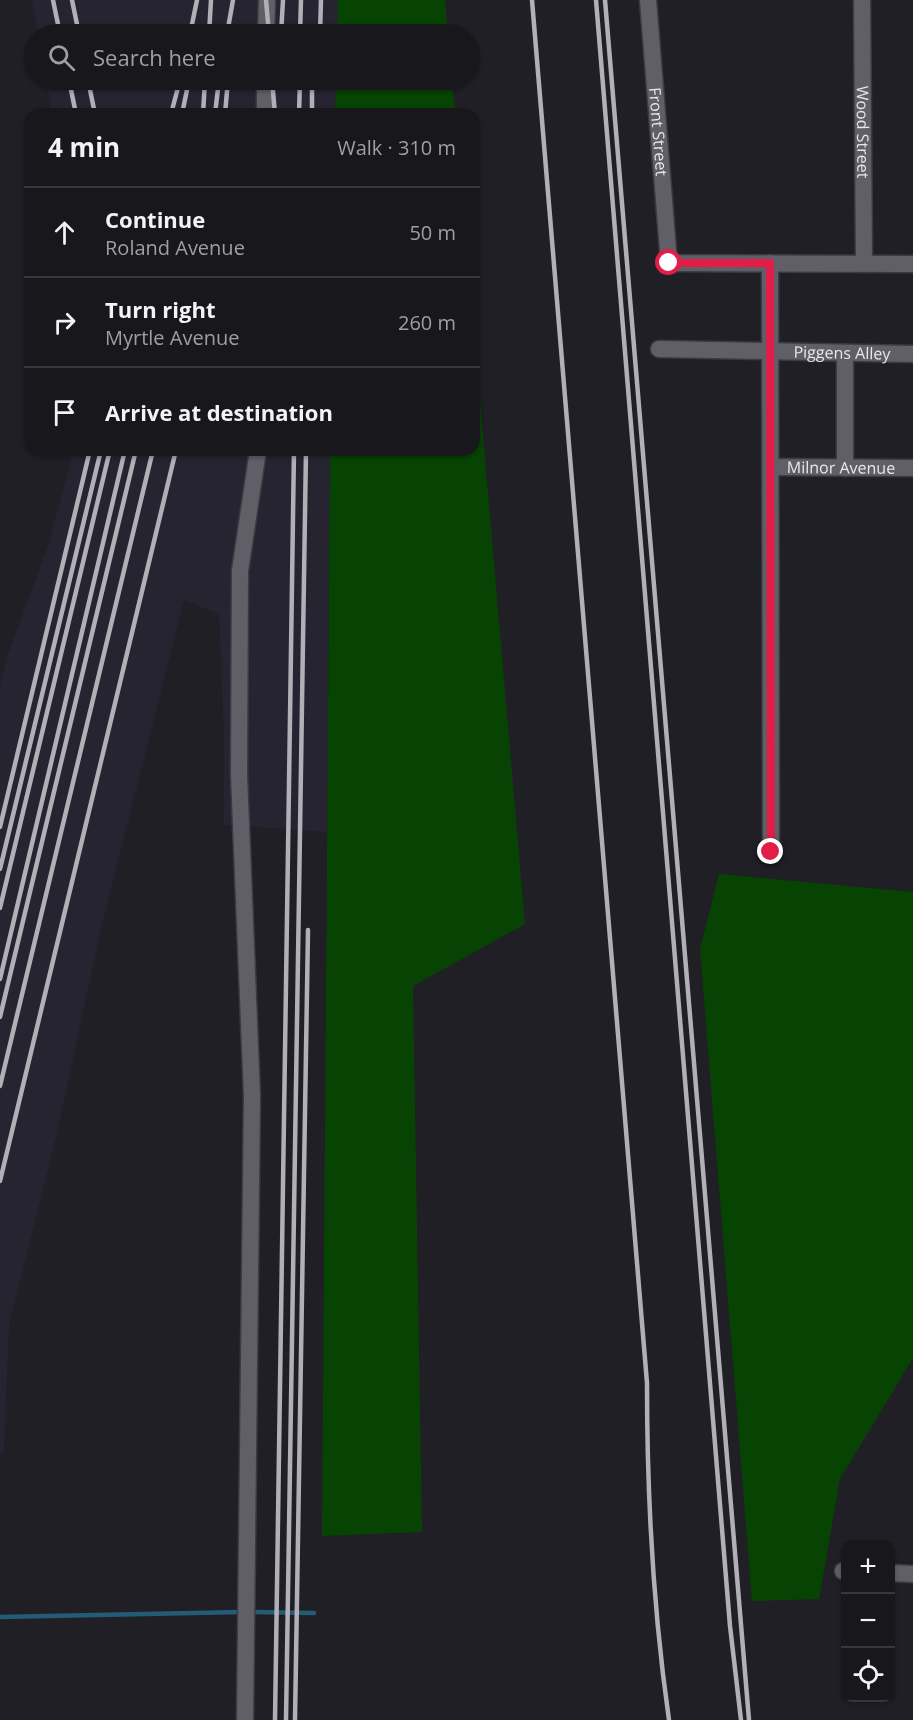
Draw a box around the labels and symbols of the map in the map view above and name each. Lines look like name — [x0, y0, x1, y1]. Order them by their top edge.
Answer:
street label: Front Street — [644, 86, 673, 177]
street label: Wood Street — [852, 86, 874, 179]
route start — [655, 249, 681, 275]
street label: Piggens Alley — [793, 341, 892, 365]
street label: Milnor Avenue — [787, 456, 895, 479]
route end — [757, 838, 783, 864]

